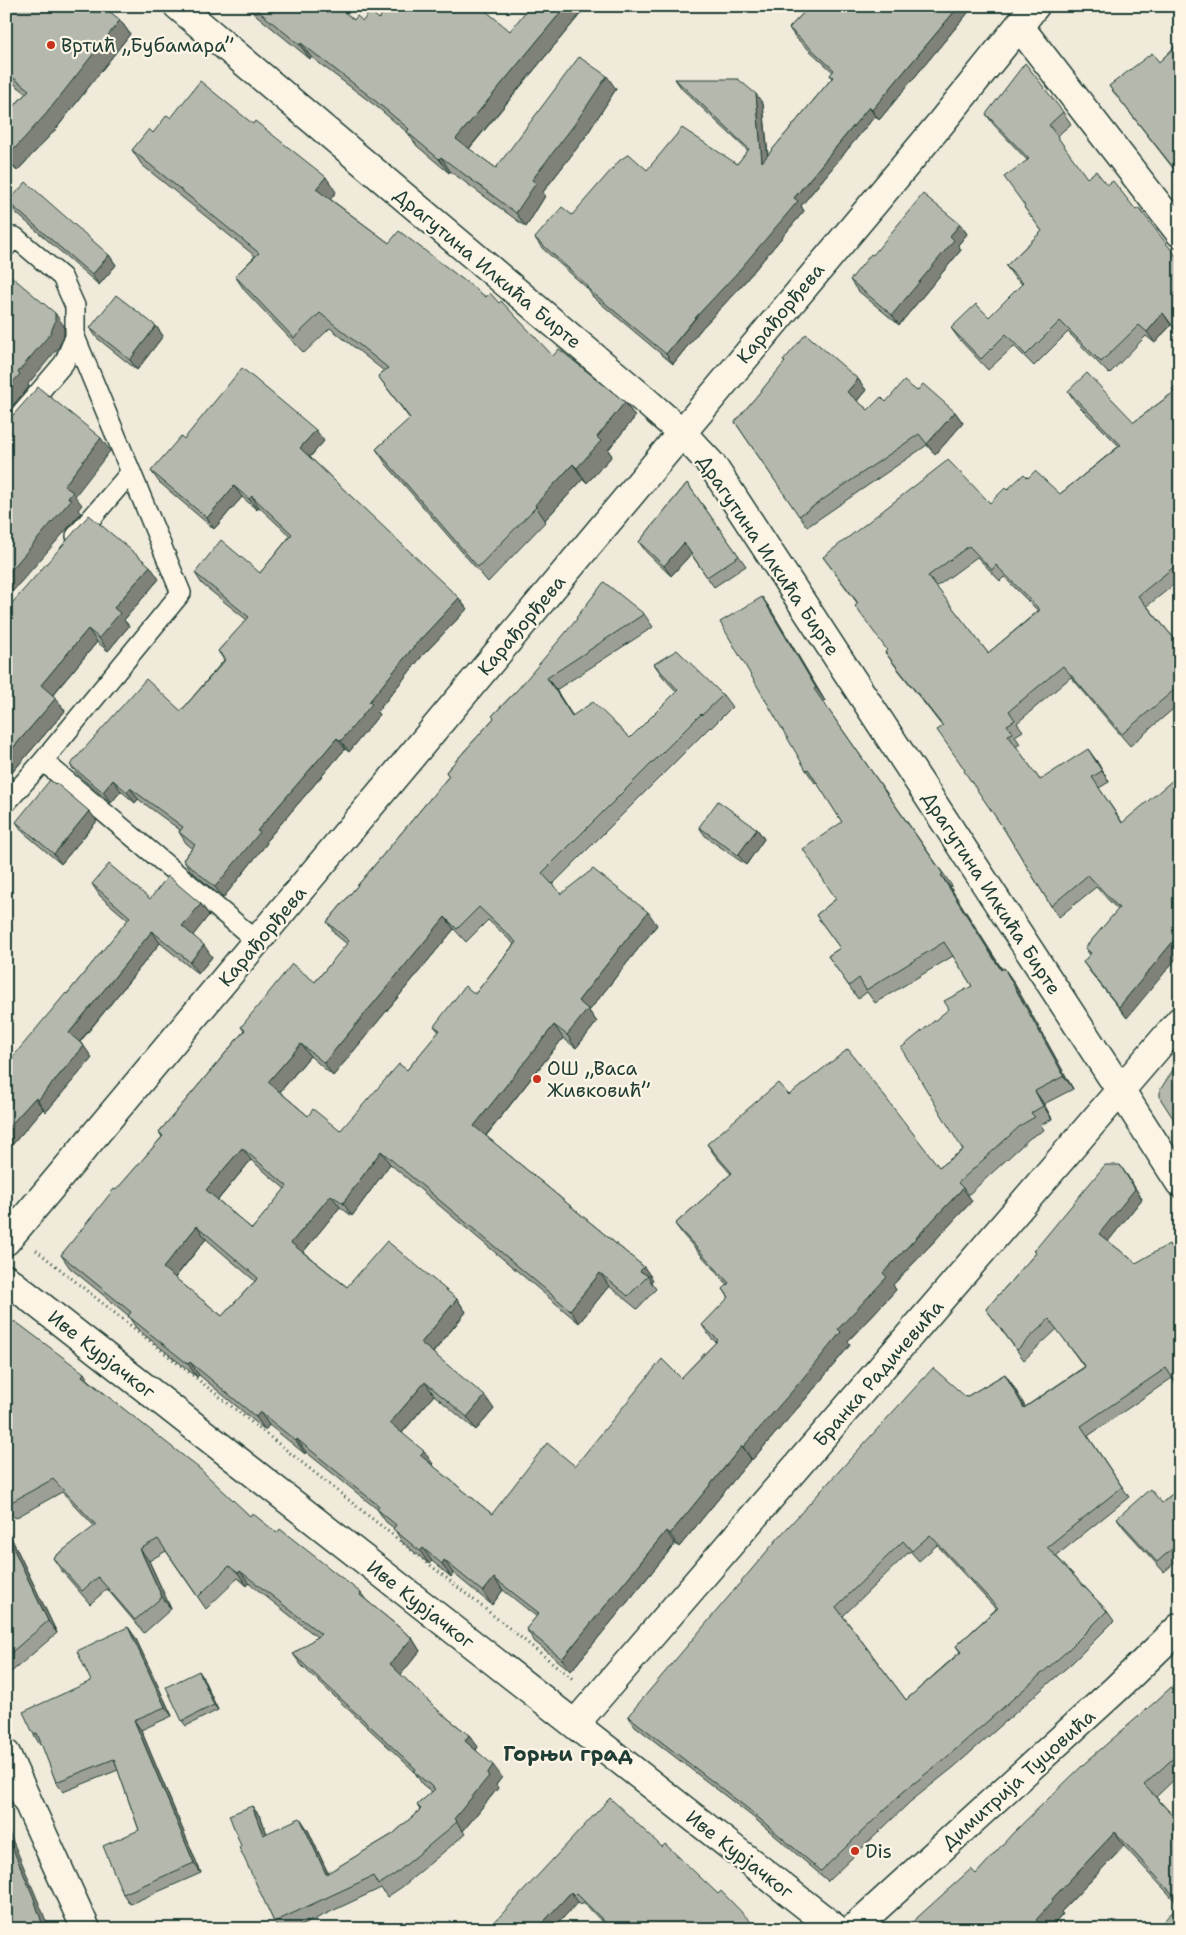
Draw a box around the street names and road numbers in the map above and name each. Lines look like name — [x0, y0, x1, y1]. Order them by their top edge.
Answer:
street label: Драгутина Илкића Бирте — [389, 182, 587, 354]
street label: Карађорђева — [731, 258, 830, 369]
street label: Драгутина Илкића Бирте — [692, 450, 845, 661]
street label: Карађорђева — [472, 570, 571, 681]
street label: Драгутина Илкића Бирте — [916, 787, 1067, 1000]
street label: Карађорђева — [213, 881, 312, 992]
street label: Бранка Радичевића — [808, 1294, 949, 1452]
street label: Иве Курјачког — [43, 1305, 161, 1405]
street label: Иве Курјачког — [362, 1555, 480, 1655]
street label: Димитрија Туцовића — [936, 1704, 1101, 1855]
street label: Иве Курјачког — [681, 1805, 799, 1905]

